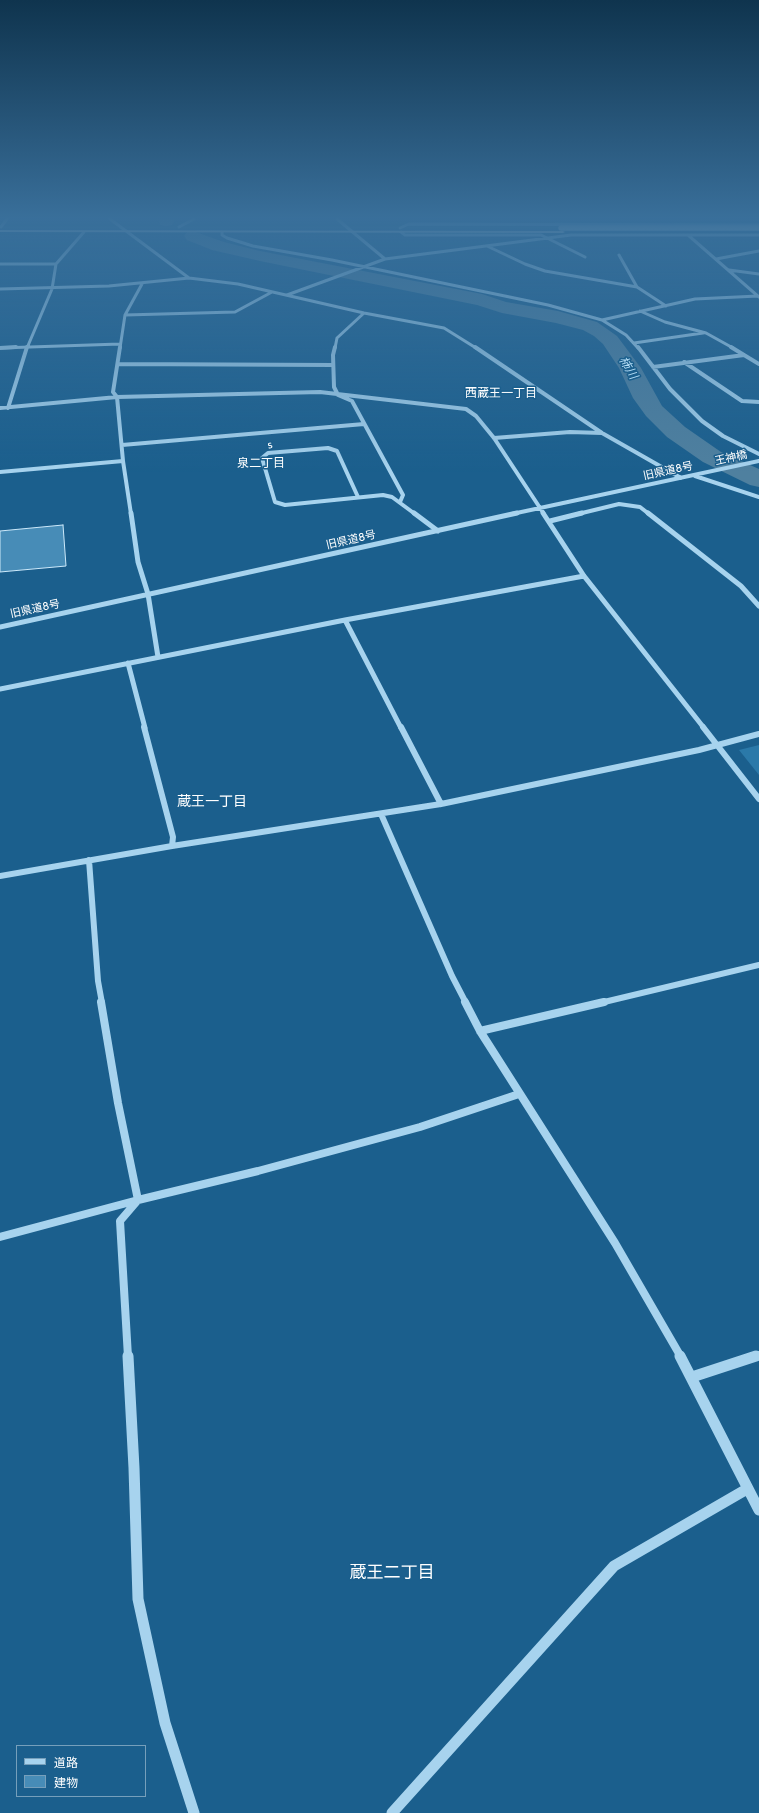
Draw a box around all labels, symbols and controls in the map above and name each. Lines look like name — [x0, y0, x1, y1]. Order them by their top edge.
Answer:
water label: 柿川 — [616, 354, 640, 382]
district label: 西蔵王一丁目 — [465, 386, 537, 400]
street label: s — [266, 438, 274, 452]
street label: 王神橋 — [713, 448, 749, 468]
district label: 泉二丁目 — [237, 456, 285, 470]
street label: 旧県道8号 — [642, 459, 694, 483]
street label: 旧県道8号 — [325, 528, 377, 552]
street label: 旧県道8号 — [9, 597, 61, 621]
district label: 蔵王一丁目 — [177, 794, 247, 810]
district label: 蔵王二丁目 — [350, 1563, 434, 1583]
legend — [16, 1745, 146, 1797]
text: 道路 — [54, 1755, 78, 1770]
text: 建物 — [54, 1775, 78, 1790]

